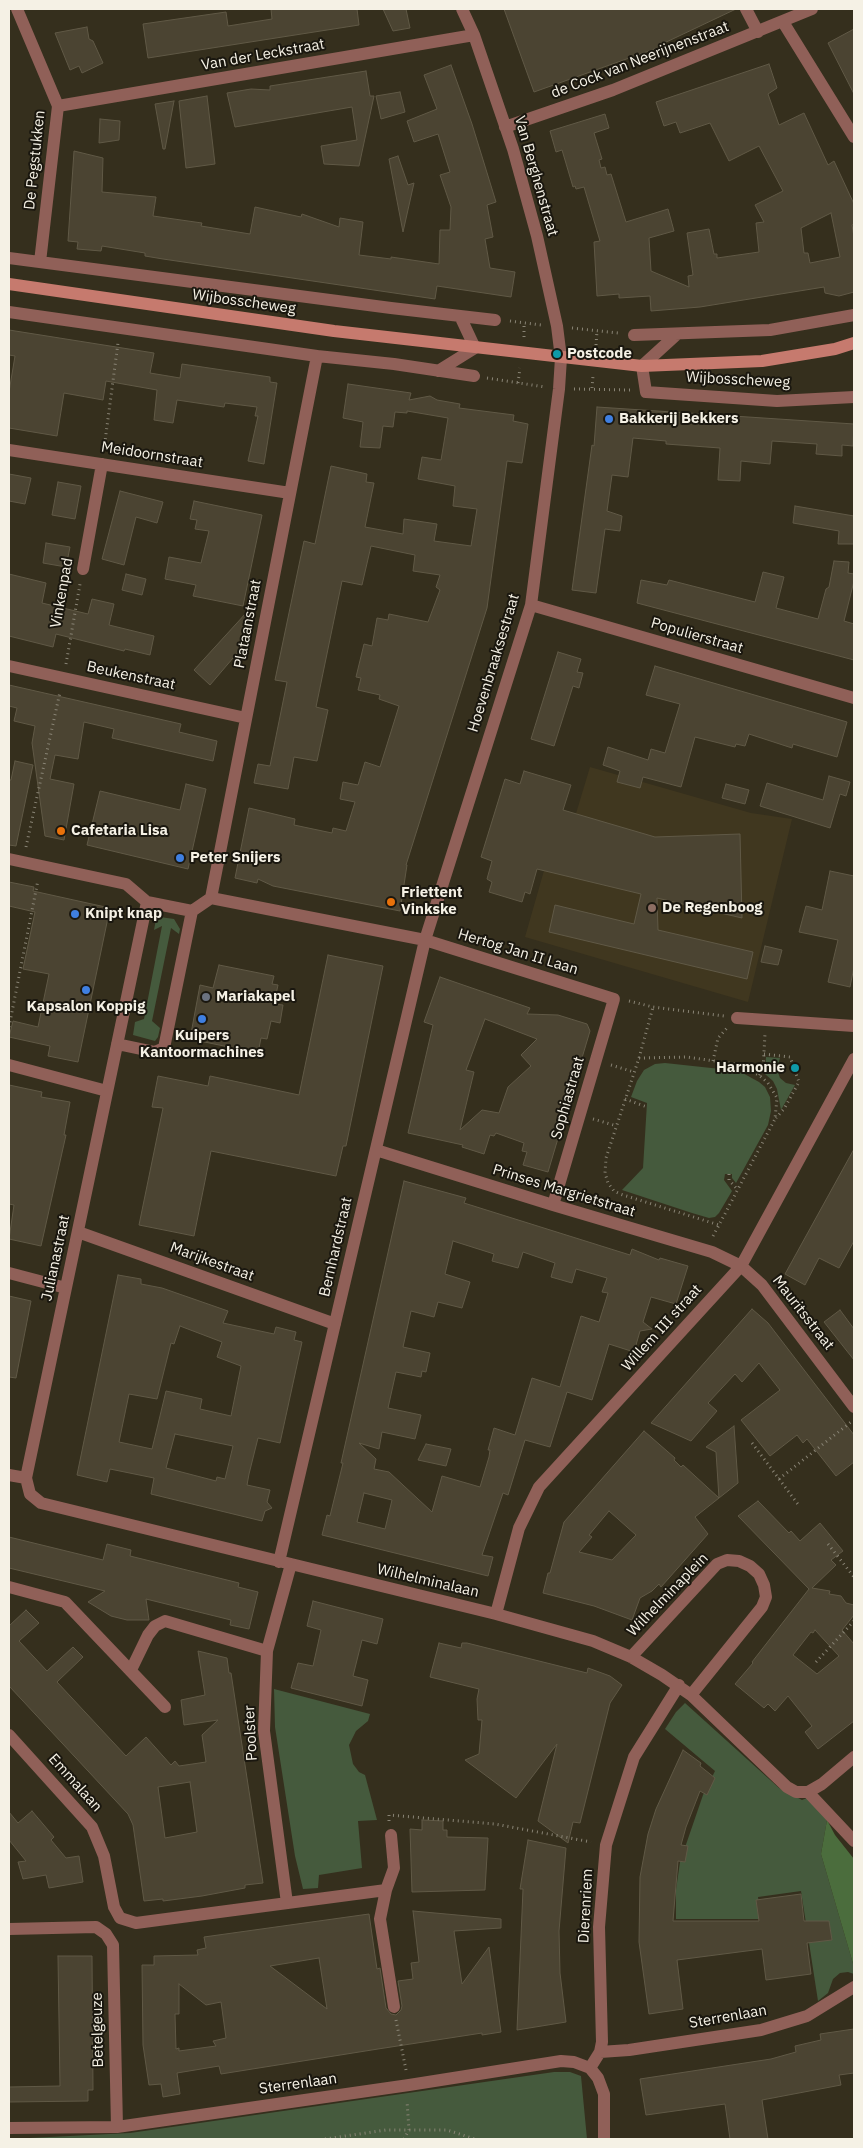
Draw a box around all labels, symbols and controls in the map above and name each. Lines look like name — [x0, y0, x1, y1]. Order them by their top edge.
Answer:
street label: de Cock van Neerijnenstraat — [549, 18, 731, 102]
street label: Van der Leckstraat — [200, 35, 326, 75]
street label: De Pegstukken — [21, 109, 49, 211]
street label: Van Berghenstraat — [510, 114, 562, 238]
street label: Wijbosscheweg — [191, 286, 297, 318]
place label: Postcode — [567, 345, 632, 363]
marker: Postcode — [551, 348, 563, 360]
street label: Wijbosscheweg — [685, 368, 791, 392]
place label: Bakkerij Bekkers — [619, 410, 738, 428]
marker: Bakkerij Bekkers — [603, 413, 615, 425]
street label: Meidoornstraat — [100, 438, 204, 472]
street label: Vinkenpad — [47, 556, 77, 630]
street label: Plataanstraat — [231, 578, 265, 670]
street label: Hoevenbraaksestraat — [464, 592, 524, 734]
street label: Populierstraat — [649, 614, 745, 658]
street label: Beukenstraat — [85, 658, 177, 694]
place label: Cafetaria Lisa — [71, 822, 168, 840]
marker: Cafetaria Lisa — [55, 825, 67, 837]
place label: Peter Snijers — [190, 849, 281, 867]
marker: Peter Snijers — [174, 852, 186, 864]
place label: Friettent Vinkske — [401, 884, 463, 919]
marker: Friettent Vinkske — [385, 896, 397, 908]
place label: De Regenboog — [662, 899, 763, 917]
marker: De Regenboog — [646, 902, 658, 914]
place label: Knipt knap — [85, 905, 162, 923]
marker: Knipt knap — [69, 908, 81, 920]
street label: Hertog Jan II Laan — [456, 925, 580, 979]
marker: Kapsalon Koppig — [80, 984, 92, 996]
place label: Mariakapel — [216, 988, 295, 1006]
marker: Mariakapel — [200, 991, 212, 1003]
place label: Kapsalon Koppig — [27, 998, 145, 1016]
marker: Kuipers Kantoormachines — [196, 1013, 208, 1025]
place label: Kuipers Kantoormachines — [140, 1027, 264, 1062]
street label: Sophiastraat — [548, 1055, 588, 1141]
place label: Harmonie — [716, 1059, 785, 1077]
marker: Harmonie — [789, 1062, 801, 1074]
street label: Prinses Margrietstraat — [490, 1161, 638, 1221]
street label: Bernhardstraat — [316, 1195, 356, 1299]
street label: Julianastraat — [38, 1213, 74, 1303]
street label: Marijkestraat — [167, 1238, 257, 1286]
street label: Mauritsstraat — [768, 1272, 838, 1354]
street label: Willem III straat — [618, 1281, 706, 1375]
street label: Wilhelminaplein — [624, 1550, 712, 1640]
street label: Wilhelminalaan — [375, 1561, 481, 1601]
street label: Poolster — [241, 1705, 261, 1761]
street label: Emmalaan — [44, 1750, 106, 1816]
street label: Dierenriem — [575, 1868, 597, 1944]
street label: Betelgeuze — [88, 1992, 108, 2068]
street label: Sterrenlaan — [688, 2001, 768, 2033]
street label: Sterrenlaan — [258, 2070, 338, 2098]

